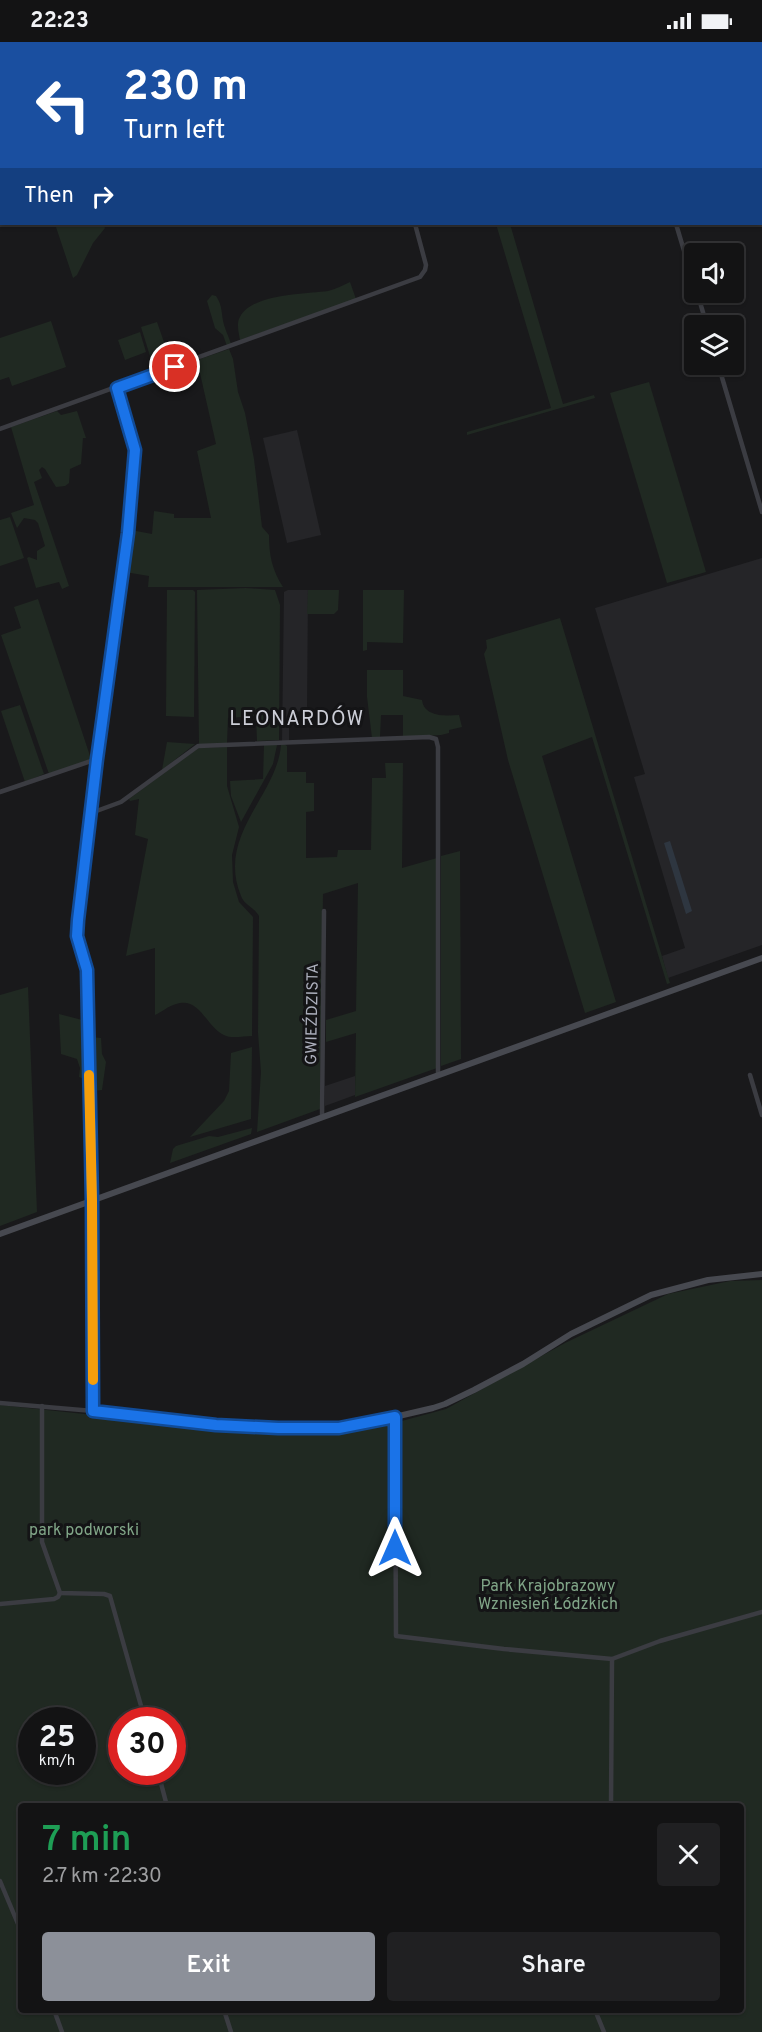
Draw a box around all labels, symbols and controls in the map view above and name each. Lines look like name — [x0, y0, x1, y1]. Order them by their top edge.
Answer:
text: 22:23 — [30, 8, 89, 35]
text: 230 m — [123, 62, 248, 115]
icon: left — [24, 66, 102, 144]
text: Turn left — [123, 114, 225, 148]
icon: right — [86, 180, 119, 213]
text: Then — [24, 183, 74, 210]
map controls — [684, 243, 744, 375]
button: sound — [684, 243, 744, 303]
button: layers — [684, 315, 744, 375]
pin — [149, 341, 200, 392]
icon: arrive — [158, 350, 191, 383]
district label: LEONARDÓW — [229, 705, 365, 733]
street label: GWIEŹDZISTA — [300, 963, 324, 1065]
position arrow — [363, 1516, 427, 1580]
park label: park podworski — [29, 1521, 139, 1541]
park label: Park Krajobrazowy Wzniesień Łódzkich — [478, 1577, 618, 1615]
speed limit sign: 30 — [108, 1707, 186, 1785]
text: 25 — [39, 1720, 75, 1757]
text: km/h — [39, 1752, 75, 1771]
text: 7 min — [42, 1818, 131, 1864]
button: close — [657, 1823, 720, 1886]
text: 2.7 km · 22:30 — [42, 1864, 162, 1890]
button: Exit — [42, 1932, 375, 2001]
button: Share — [387, 1932, 720, 2001]

